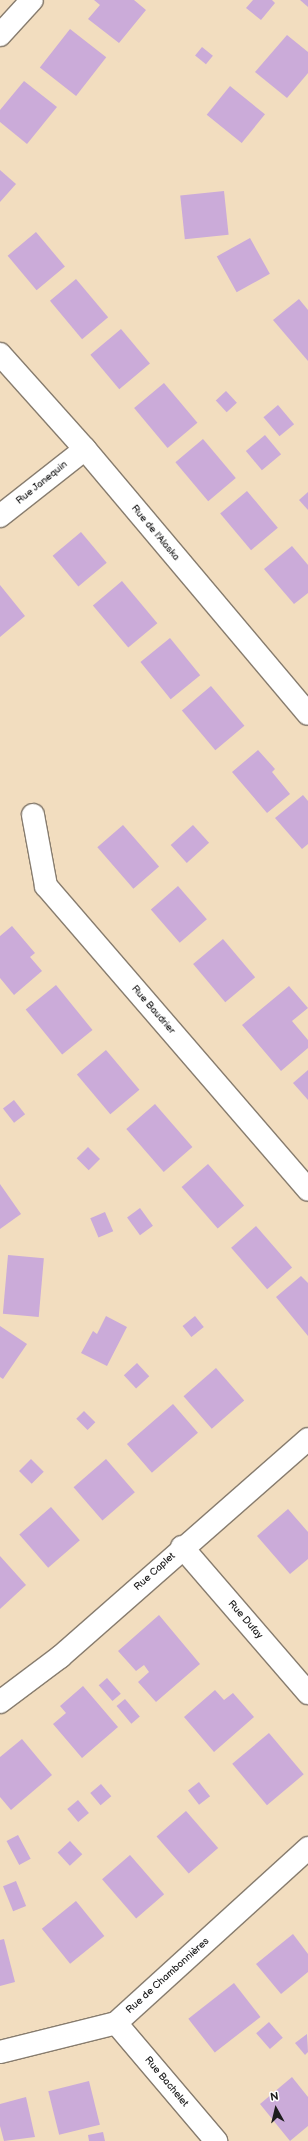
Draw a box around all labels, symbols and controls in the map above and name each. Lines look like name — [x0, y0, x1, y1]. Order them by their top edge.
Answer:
street label: Rue Janequin — [14, 459, 70, 507]
street label: Rue de l'Alaska — [128, 503, 182, 563]
street label: Rue Baudrier — [129, 983, 177, 1037]
street label: Rue Caplet — [132, 1550, 178, 1594]
street label: Rue Dufay — [225, 1598, 265, 1642]
street label: Rue de Chambonnières — [124, 1936, 212, 2016]
street label: Rue Bachelet — [142, 2054, 190, 2110]
north arrow — [256, 2089, 296, 2129]
text: N — [269, 2090, 279, 2104]

